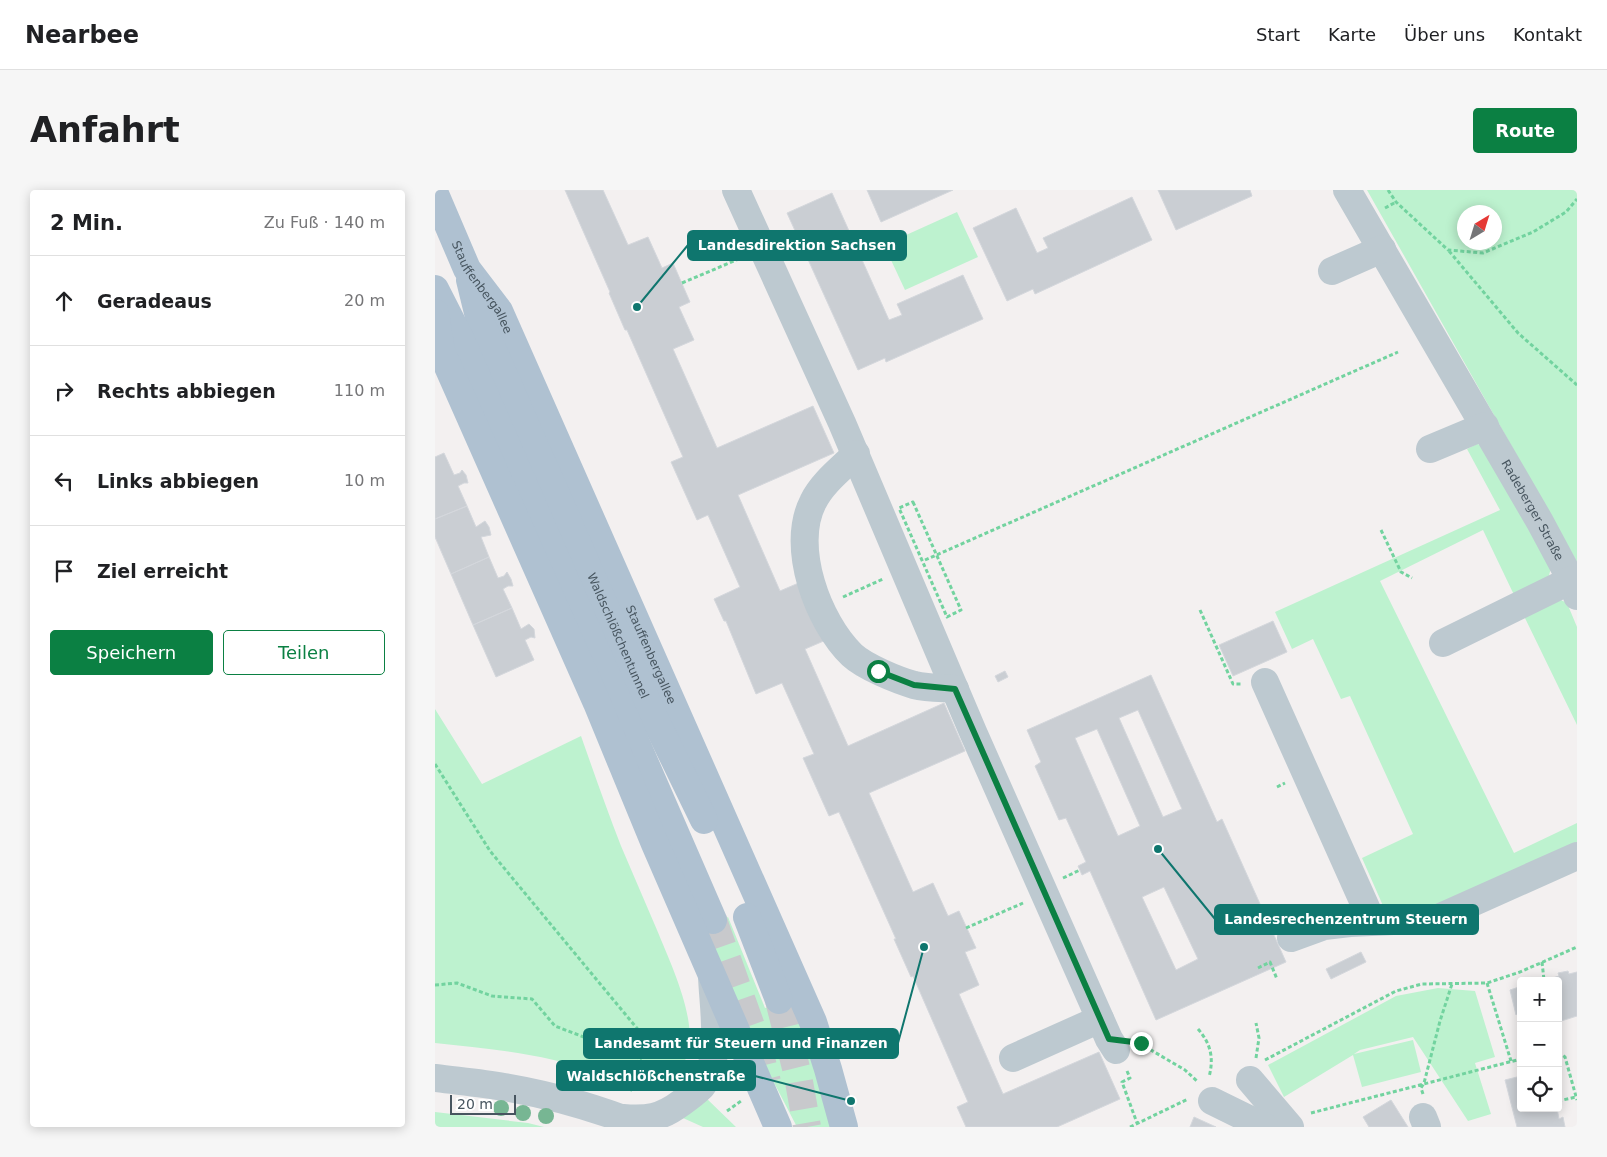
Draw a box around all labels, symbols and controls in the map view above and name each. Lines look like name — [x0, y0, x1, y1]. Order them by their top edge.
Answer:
text: Nearbee — [25, 21, 139, 49]
text: Start — [1256, 24, 1300, 45]
text: Karte — [1328, 24, 1376, 45]
text: Über uns — [1404, 24, 1485, 45]
text: Kontakt — [1513, 24, 1582, 45]
button: Route — [1473, 108, 1577, 153]
text: Anfahrt — [30, 110, 180, 150]
north arrow — [1457, 205, 1502, 250]
text: 2 Min. — [50, 211, 123, 235]
text: Zu Fuß · 140 m — [264, 213, 385, 232]
callout: Landesdirektion Sachsen — [688, 231, 906, 260]
text: Landesdirektion Sachsen — [698, 237, 896, 253]
street label: Stauffenbergallee — [449, 239, 515, 336]
icon: ahead — [50, 287, 78, 315]
text: Geradeaus — [97, 290, 212, 312]
text: 20 m — [344, 291, 385, 310]
icon: right — [50, 377, 78, 405]
text: Rechts abbiegen — [97, 380, 276, 402]
text: 110 m — [334, 381, 385, 400]
street label: Radeberger Straße — [1498, 457, 1566, 563]
icon: left — [50, 467, 78, 495]
text: Links abbiegen — [97, 470, 259, 492]
text: 10 m — [344, 471, 385, 490]
icon: arrive — [50, 557, 78, 585]
text: Ziel erreicht — [97, 560, 228, 582]
street label: Waldschlößchentunnel — [584, 571, 652, 701]
street label: Stauffenbergallee — [623, 603, 679, 706]
button: Speichern — [50, 630, 213, 675]
button: Teilen — [223, 630, 385, 675]
route start — [867, 660, 890, 683]
callout: Landesrechenzentrum Steuern — [1215, 905, 1478, 934]
text: Landesrechenzentrum Steuern — [1224, 911, 1468, 927]
map controls — [1517, 977, 1562, 1112]
button: + — [1517, 977, 1562, 1022]
button: − — [1517, 1022, 1562, 1067]
callout: Landesamt für Steuern und Finanzen — [584, 1029, 898, 1058]
route end — [1130, 1032, 1153, 1055]
text: Landesamt für Steuern und Finanzen — [594, 1035, 888, 1051]
callout: Waldschlößchenstraße — [557, 1061, 755, 1090]
button: locate — [1517, 1067, 1562, 1112]
text: Waldschlößchenstraße — [567, 1068, 745, 1084]
scale bar — [450, 1092, 516, 1115]
text: 20 m — [457, 1096, 493, 1112]

